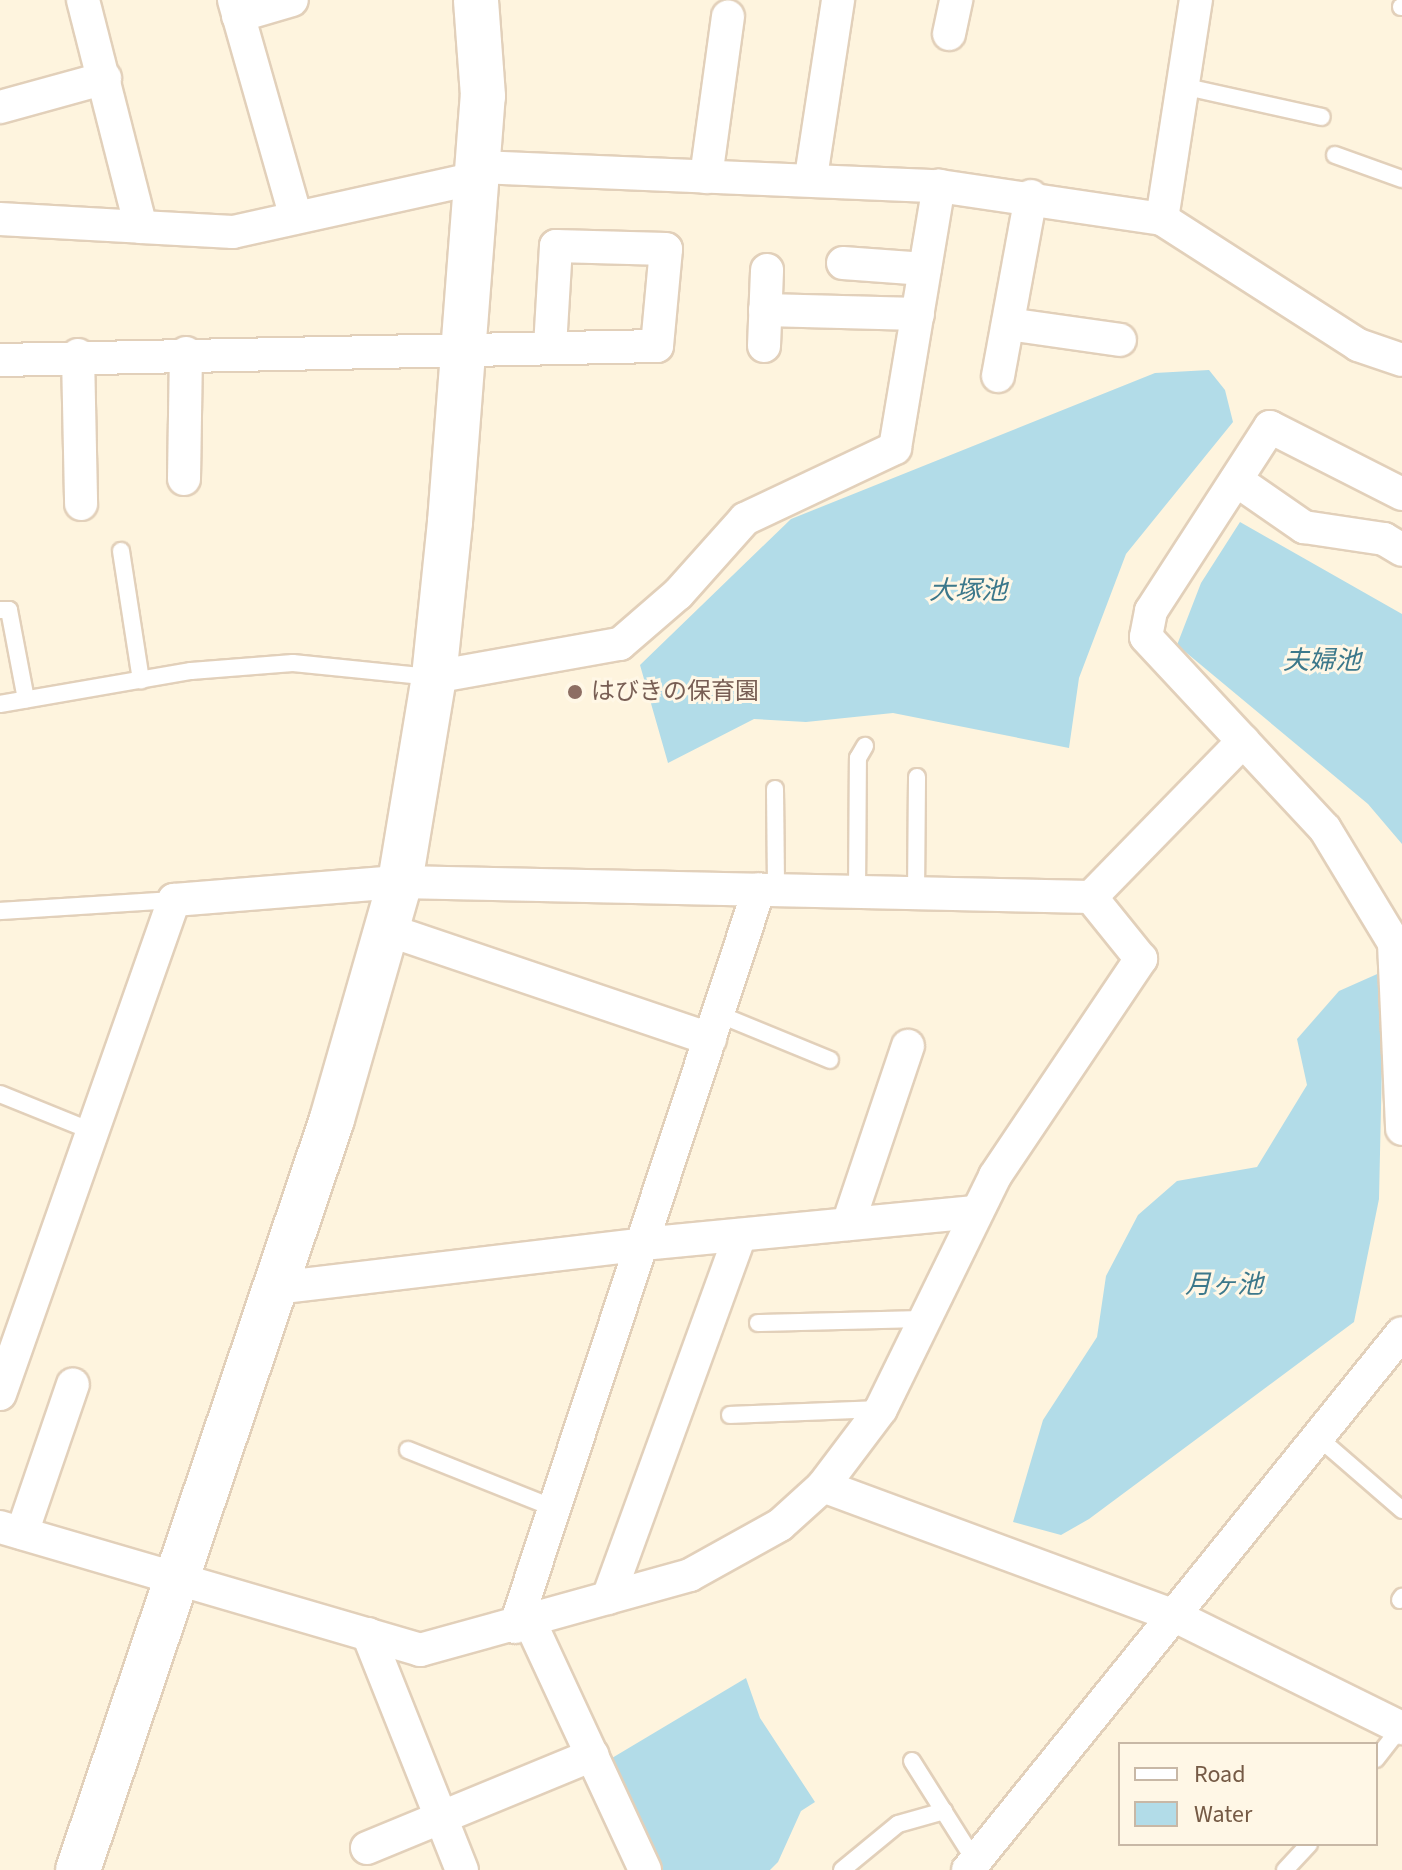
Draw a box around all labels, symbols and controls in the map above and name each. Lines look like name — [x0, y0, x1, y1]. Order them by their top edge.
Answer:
water label: 大塚池 — [929, 575, 1007, 607]
water label: 夫婦池 — [1283, 645, 1361, 677]
place label: はびきの保育園 — [591, 678, 759, 706]
marker: はびきの保育園 — [566, 683, 584, 701]
water label: 月ヶ池 — [1185, 1269, 1263, 1301]
legend — [1118, 1742, 1378, 1846]
text: Road — [1194, 1757, 1246, 1792]
text: Water — [1194, 1797, 1252, 1832]

